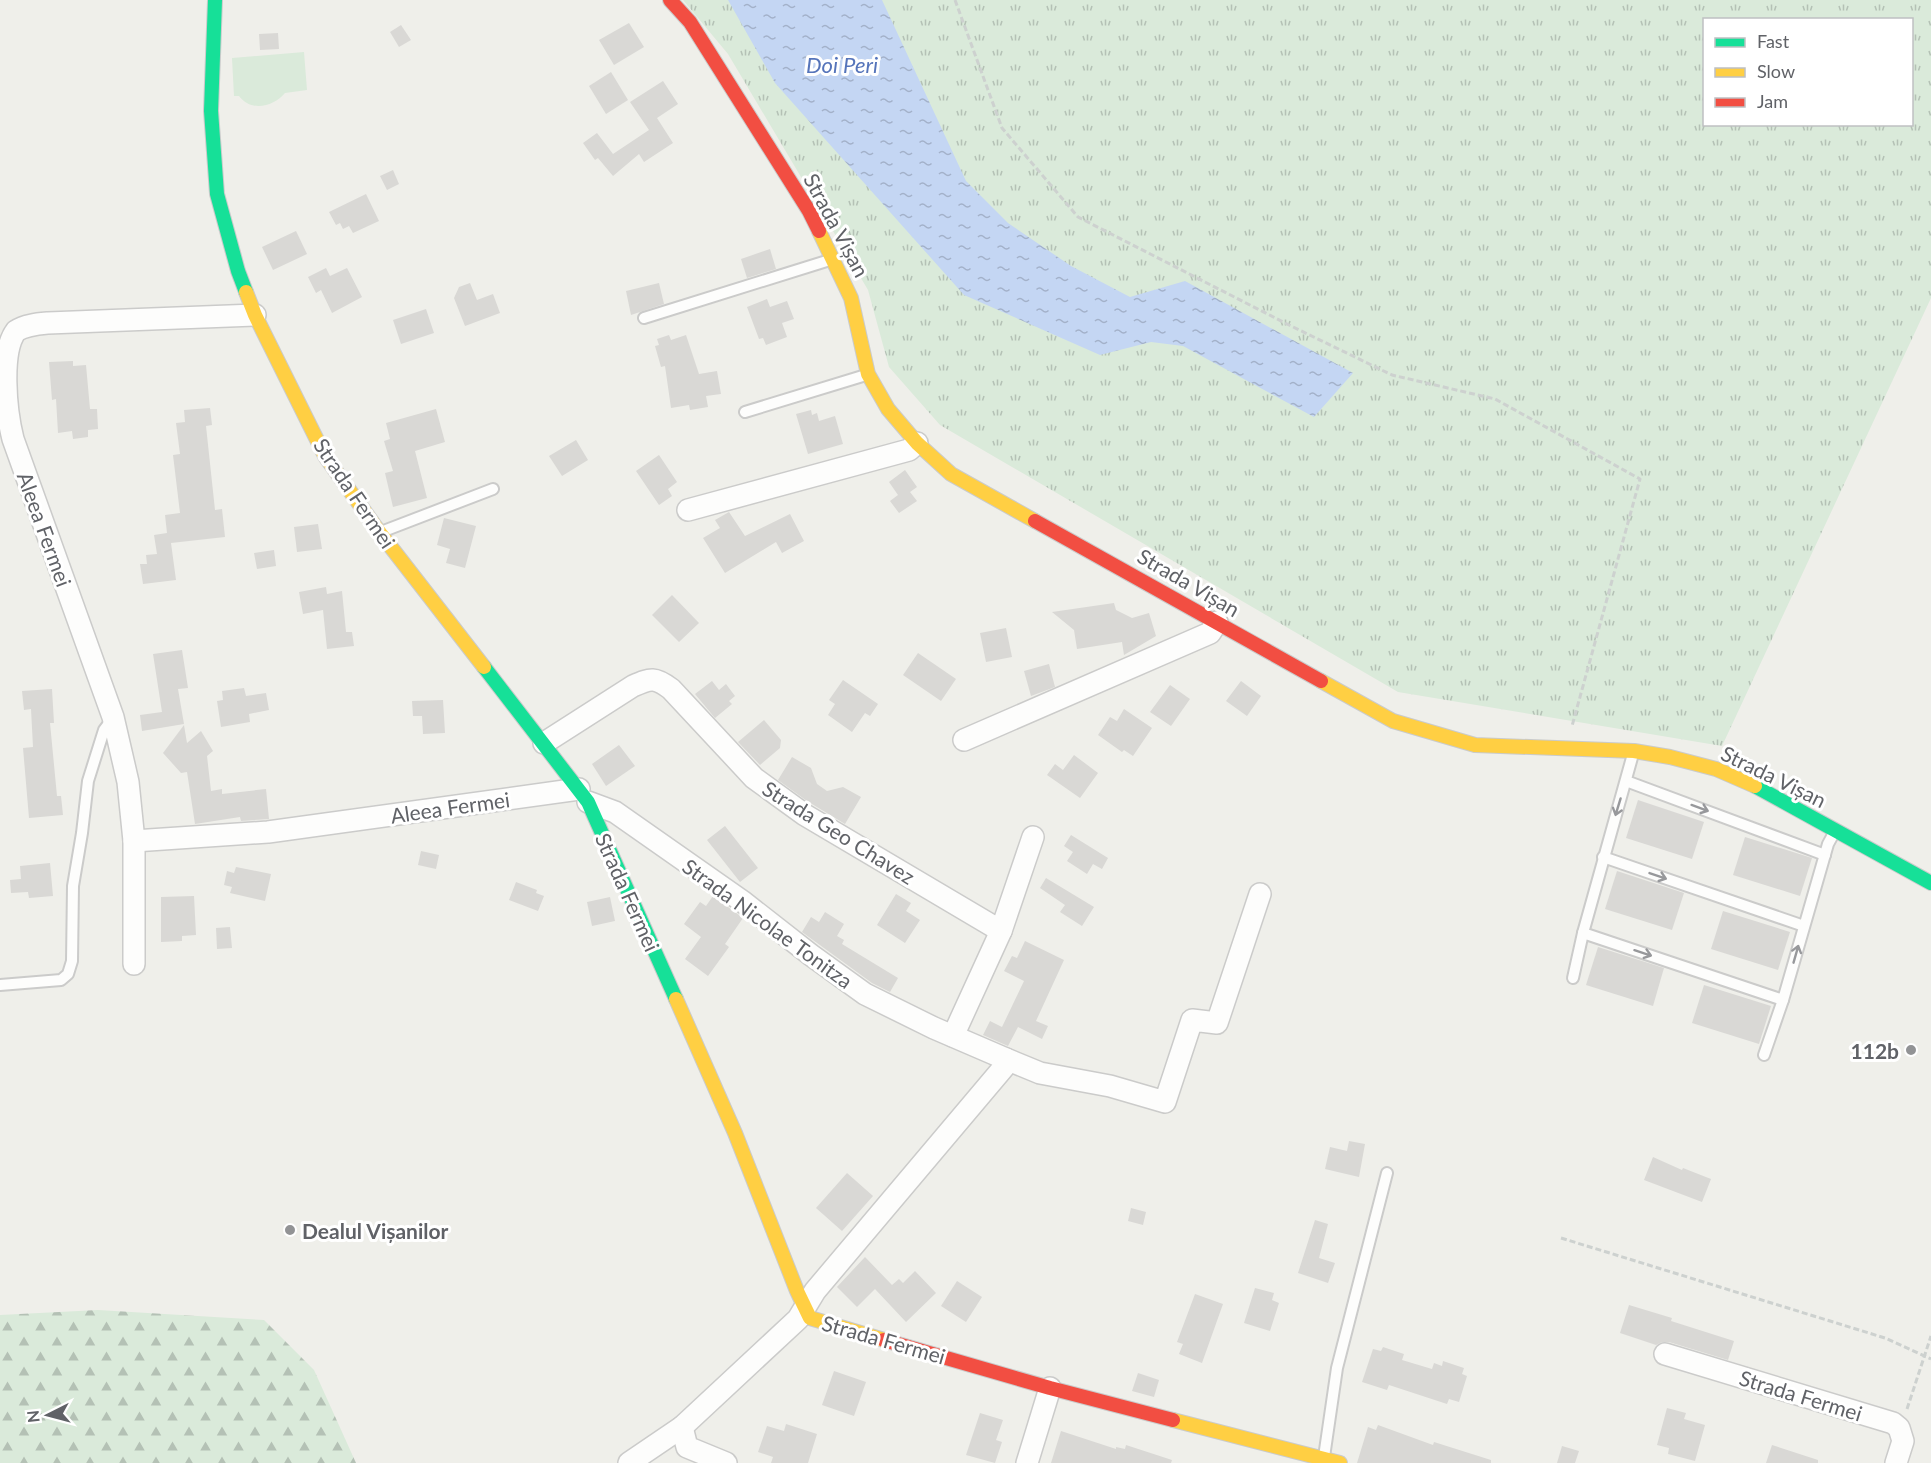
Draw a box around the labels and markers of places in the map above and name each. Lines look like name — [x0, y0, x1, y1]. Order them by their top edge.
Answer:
place label: 112b — [1851, 1038, 1899, 1063]
marker: 112b — [1904, 1043, 1918, 1057]
place label: Dealul Vișanilor — [302, 1218, 449, 1243]
marker: Dealul Vișanilor — [283, 1223, 297, 1237]

